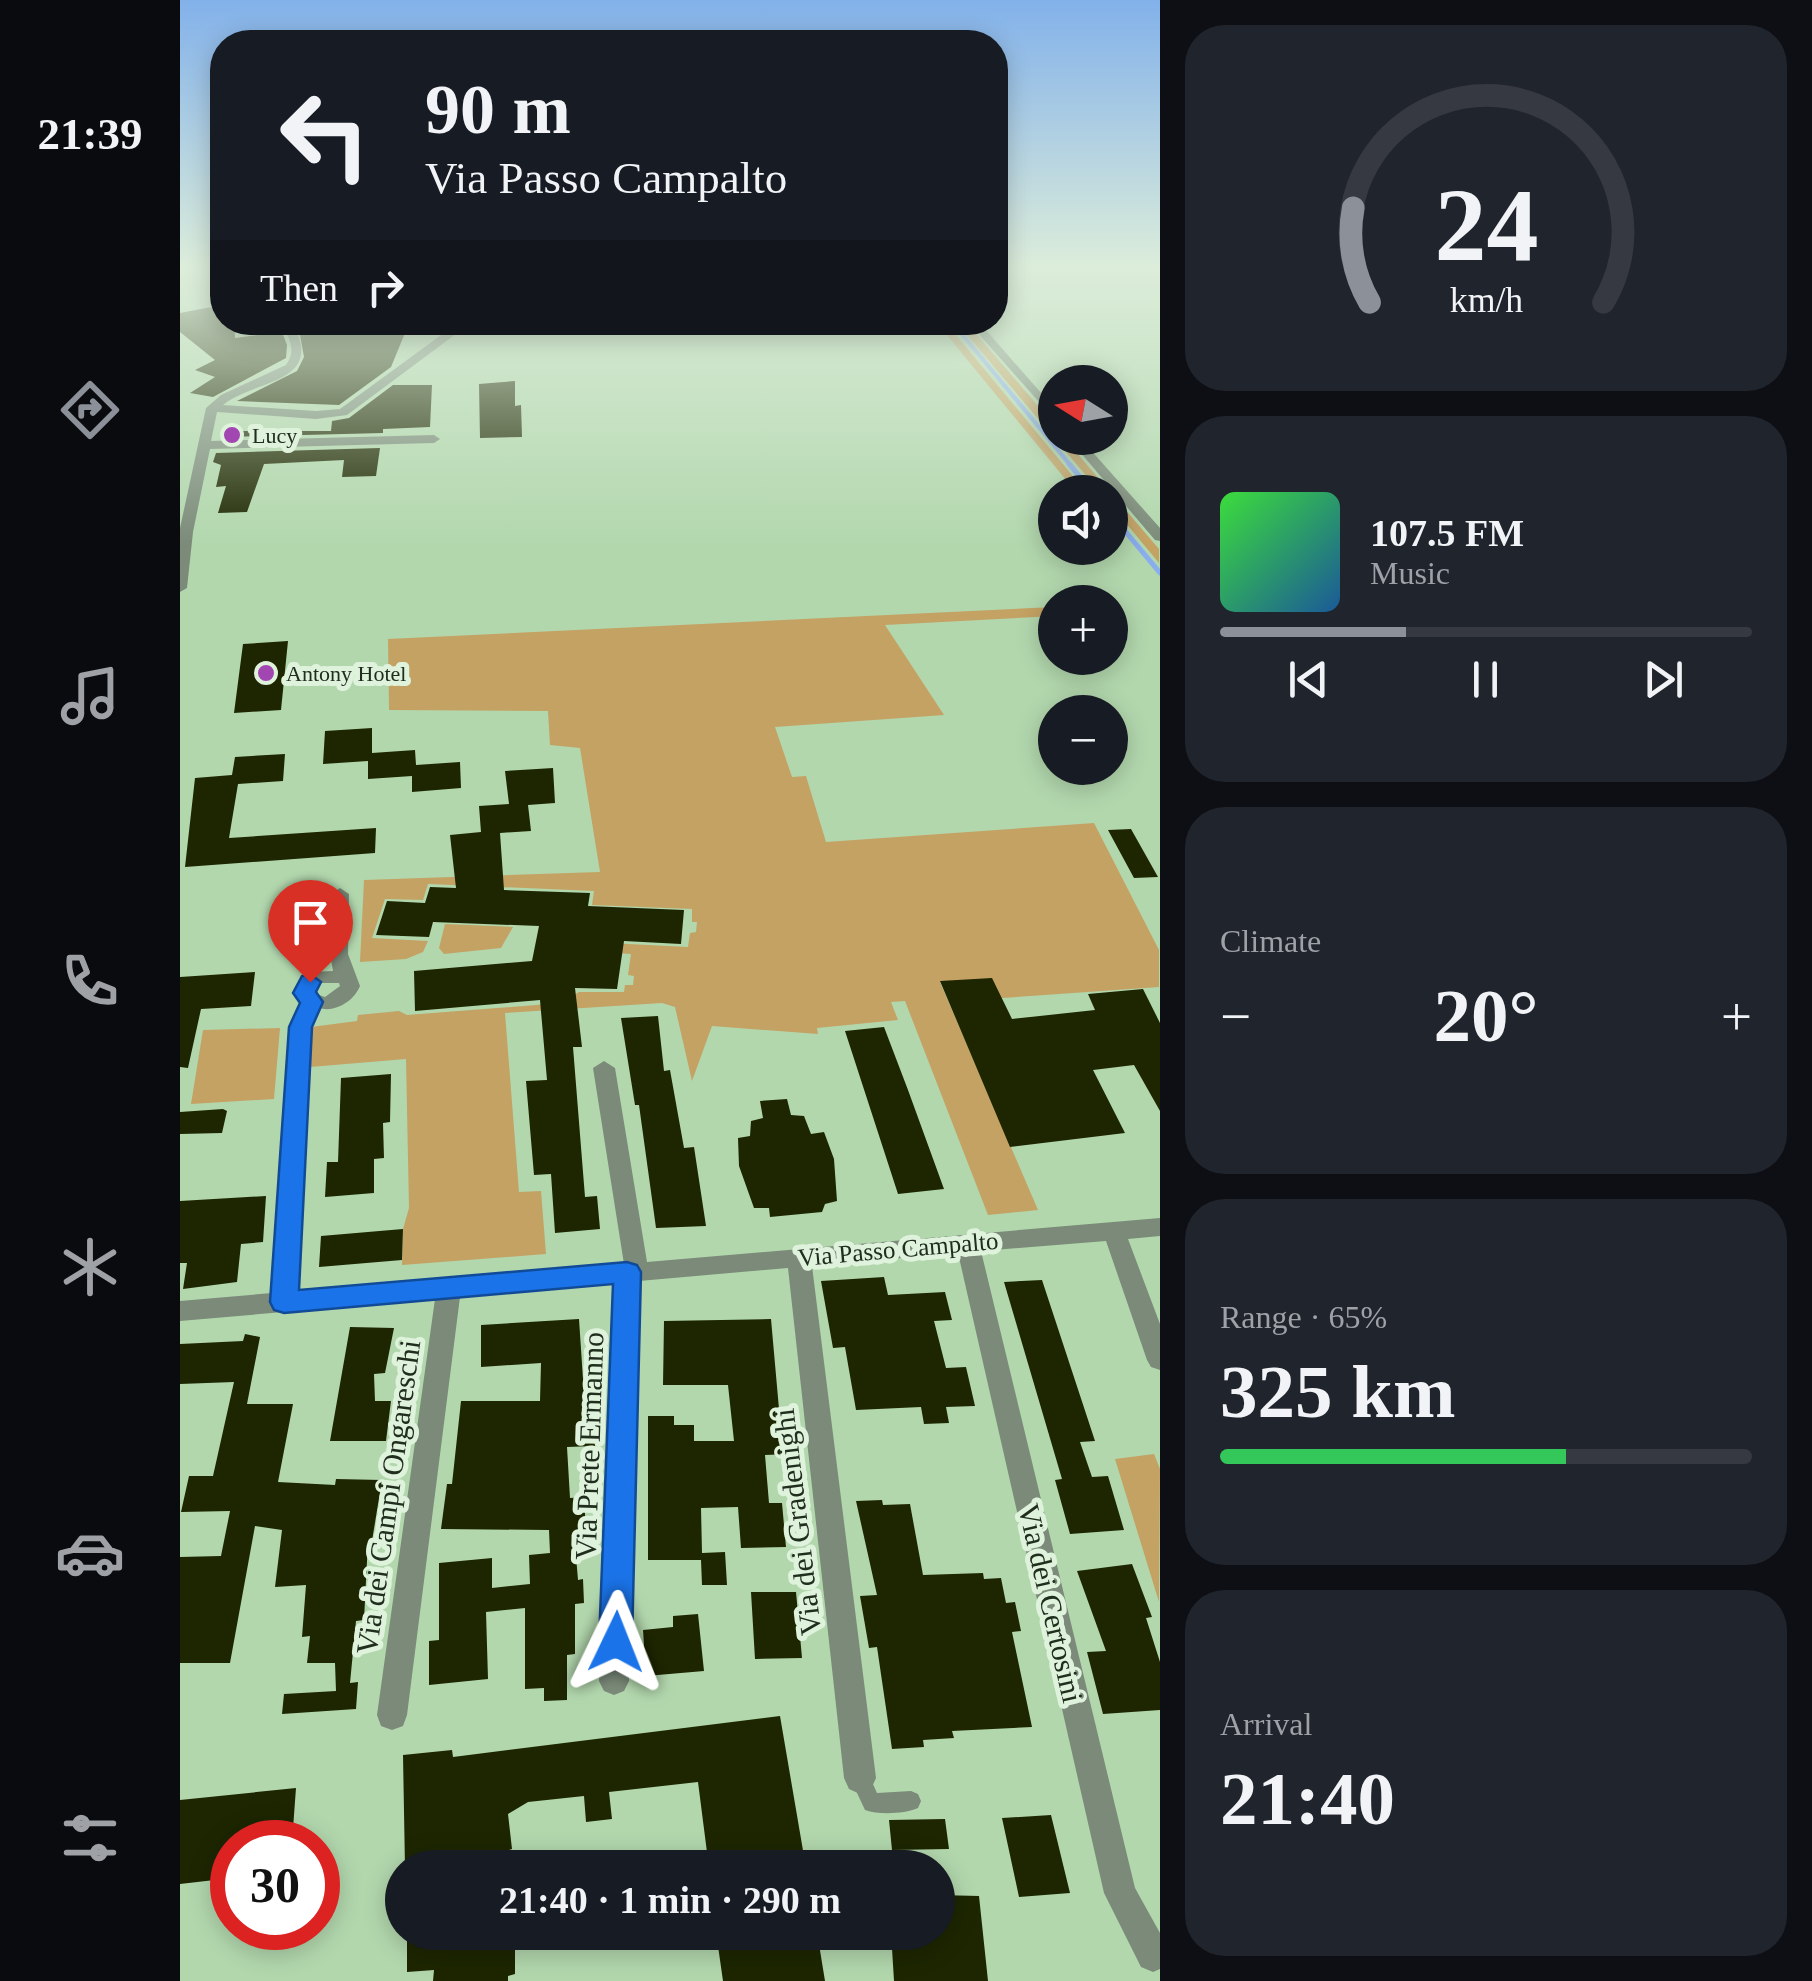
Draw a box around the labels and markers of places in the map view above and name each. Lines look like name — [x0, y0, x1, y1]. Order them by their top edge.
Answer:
place label: Lucy — [252, 423, 297, 448]
marker: Lucy — [221, 424, 243, 446]
place label: Antony Hotel — [286, 661, 406, 686]
marker: Antony Hotel — [255, 662, 277, 684]
pin — [268, 880, 353, 983]

